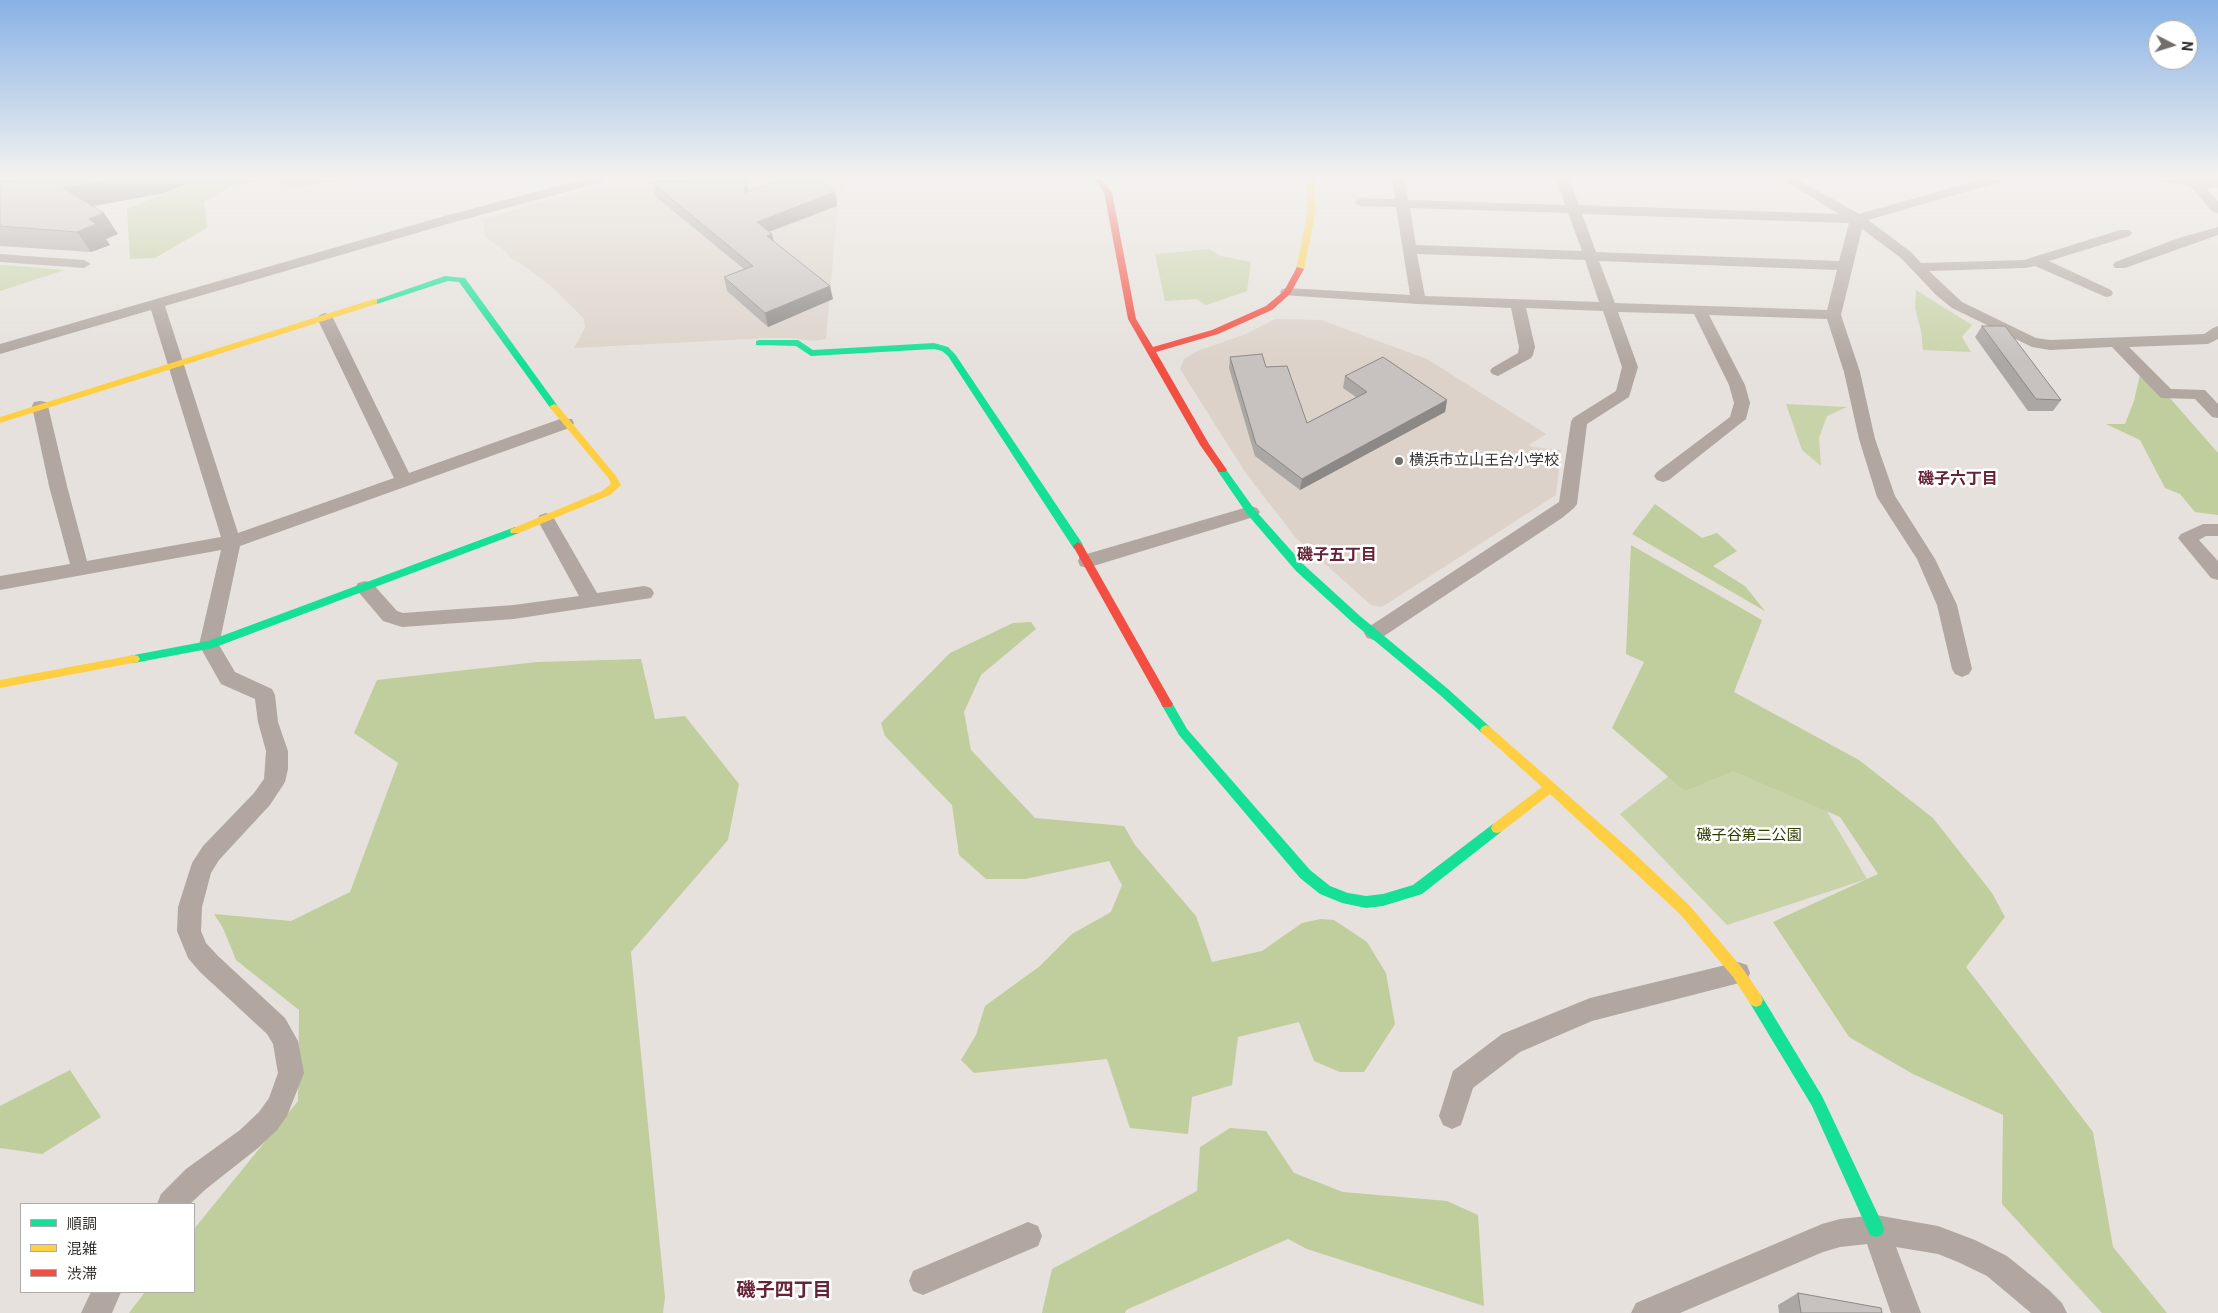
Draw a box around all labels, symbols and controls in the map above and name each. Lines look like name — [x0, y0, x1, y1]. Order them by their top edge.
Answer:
north arrow — [2148, 20, 2198, 70]
text: N — [2179, 41, 2195, 52]
place label: 横浜市立山王台小学校 — [1409, 452, 1559, 470]
marker: 横浜市立山王台小学校 — [1393, 455, 1405, 467]
district label: 磯子六丁目 — [1918, 470, 1998, 490]
district label: 磯子五丁目 — [1297, 546, 1377, 566]
park label: 磯子谷第二公園 — [1697, 827, 1801, 845]
legend — [20, 1203, 195, 1293]
text: 順調 — [67, 1215, 97, 1233]
text: 混雑 — [67, 1240, 97, 1258]
text: 渋滞 — [67, 1265, 97, 1283]
district label: 磯子四丁目 — [737, 1280, 831, 1302]

